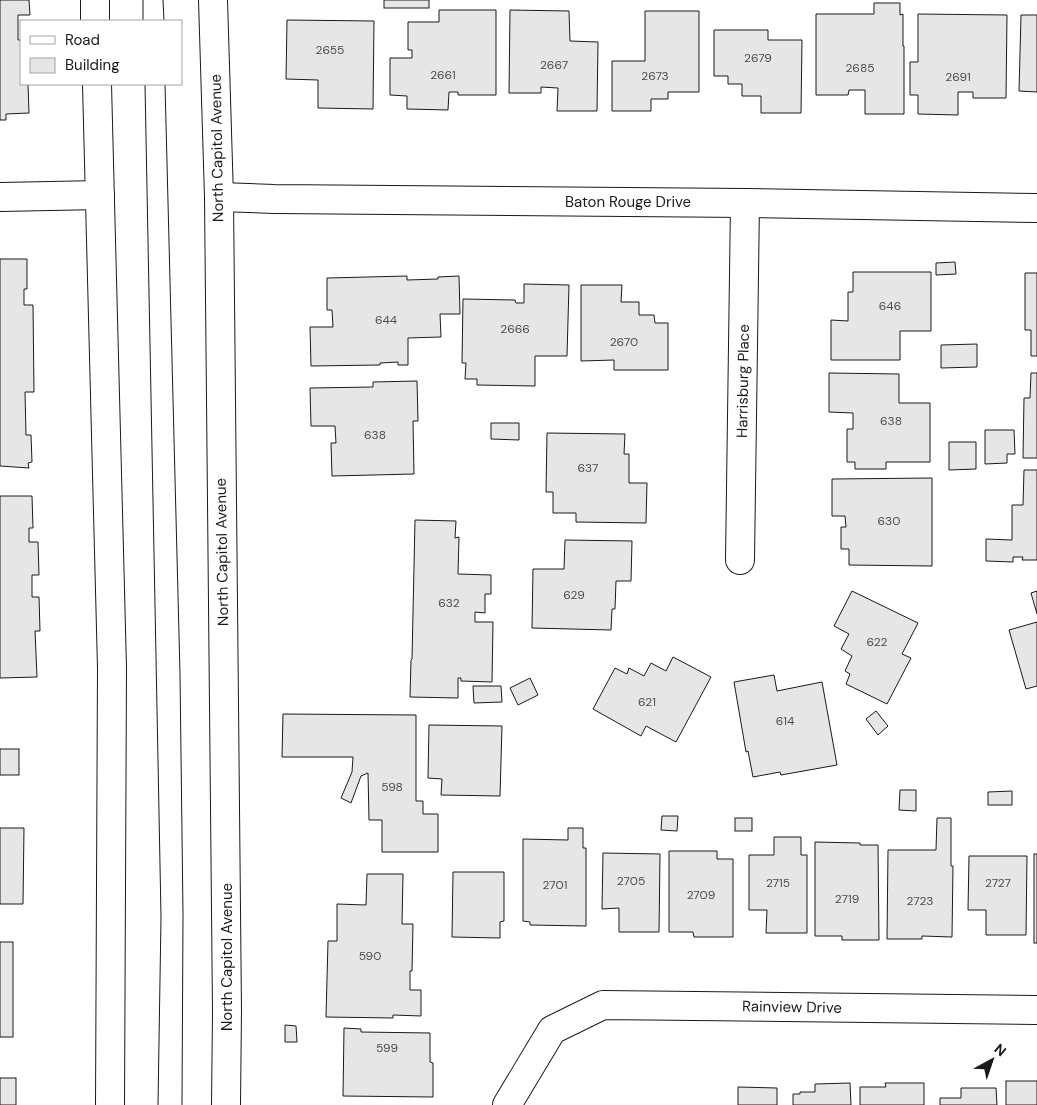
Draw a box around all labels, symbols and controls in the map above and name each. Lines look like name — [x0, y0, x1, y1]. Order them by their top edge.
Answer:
legend — [20, 20, 182, 85]
text: Road — [65, 30, 100, 50]
house number: 2655 — [316, 42, 344, 58]
house number: 2679 — [744, 50, 772, 66]
text: Building — [65, 55, 120, 75]
house number: 2667 — [540, 57, 568, 73]
house number: 2685 — [845, 60, 875, 76]
house number: 2661 — [430, 67, 456, 83]
house number: 2673 — [641, 68, 669, 84]
house number: 2691 — [945, 69, 971, 85]
street label: North Capitol Avenue — [206, 74, 228, 222]
street label: Baton Rouge Drive — [565, 192, 691, 212]
house number: 646 — [879, 298, 901, 314]
house number: 644 — [375, 312, 397, 328]
house number: 2666 — [500, 321, 530, 337]
street label: Harrisburg Place — [732, 324, 754, 438]
house number: 2670 — [610, 334, 638, 350]
house number: 638 — [880, 413, 902, 429]
house number: 638 — [364, 427, 386, 443]
house number: 637 — [578, 460, 598, 476]
street label: North Capitol Avenue — [211, 478, 233, 626]
house number: 630 — [878, 513, 900, 529]
house number: 629 — [563, 587, 585, 603]
house number: 632 — [438, 595, 460, 611]
house number: 622 — [866, 634, 888, 650]
house number: 621 — [638, 694, 656, 710]
house number: 614 — [776, 713, 794, 729]
house number: 598 — [381, 779, 403, 795]
house number: 2705 — [617, 873, 645, 889]
house number: 2715 — [766, 875, 790, 891]
house number: 2727 — [985, 875, 1011, 891]
house number: 2701 — [543, 877, 567, 893]
street label: North Capitol Avenue — [217, 883, 237, 1031]
house number: 2709 — [687, 887, 715, 903]
house number: 2719 — [835, 891, 859, 907]
house number: 2723 — [907, 893, 933, 909]
house number: 590 — [359, 948, 381, 964]
street label: Rainview Drive — [742, 996, 842, 1018]
north arrow — [967, 1035, 1017, 1085]
house number: 599 — [376, 1040, 398, 1056]
text: N — [991, 1040, 1010, 1060]

